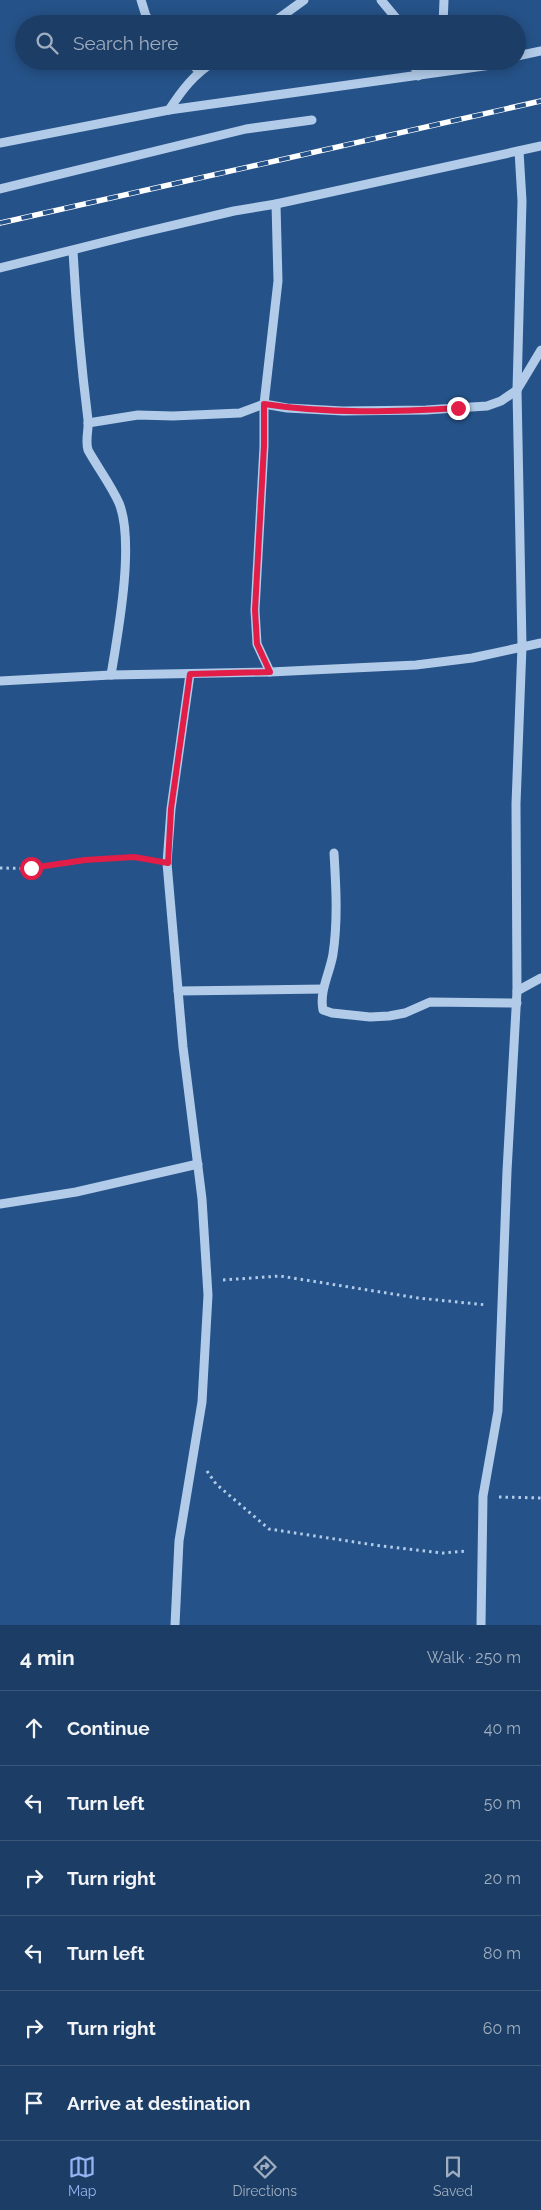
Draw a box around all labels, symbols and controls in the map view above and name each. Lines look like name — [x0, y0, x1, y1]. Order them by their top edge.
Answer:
search box — [15, 15, 526, 70]
icon: search — [33, 29, 61, 57]
text: Search here — [73, 32, 179, 54]
route end — [447, 397, 470, 420]
route start — [20, 857, 43, 880]
text: 4 min — [20, 1645, 75, 1670]
text: Walk · 250 m — [427, 1648, 521, 1667]
icon: ahead — [20, 1714, 48, 1742]
text: Continue — [67, 1717, 150, 1739]
text: 40 m — [484, 1719, 521, 1738]
icon: left — [20, 1789, 48, 1817]
text: Turn left — [67, 1792, 144, 1814]
text: 50 m — [484, 1794, 521, 1813]
icon: right — [20, 1864, 48, 1892]
text: Turn right — [67, 1867, 156, 1889]
text: 20 m — [484, 1869, 521, 1888]
icon: left — [20, 1939, 48, 1967]
text: Turn left — [67, 1942, 144, 1964]
text: 80 m — [483, 1944, 521, 1963]
icon: right — [20, 2014, 48, 2042]
text: Turn right — [67, 2017, 156, 2039]
text: 60 m — [483, 2019, 521, 2038]
icon: arrive — [20, 2089, 48, 2117]
text: Arrive at destination — [67, 2092, 251, 2114]
tab: Map — [68, 2153, 96, 2199]
tab: Directions — [232, 2153, 297, 2199]
tab: Saved — [433, 2153, 473, 2199]

